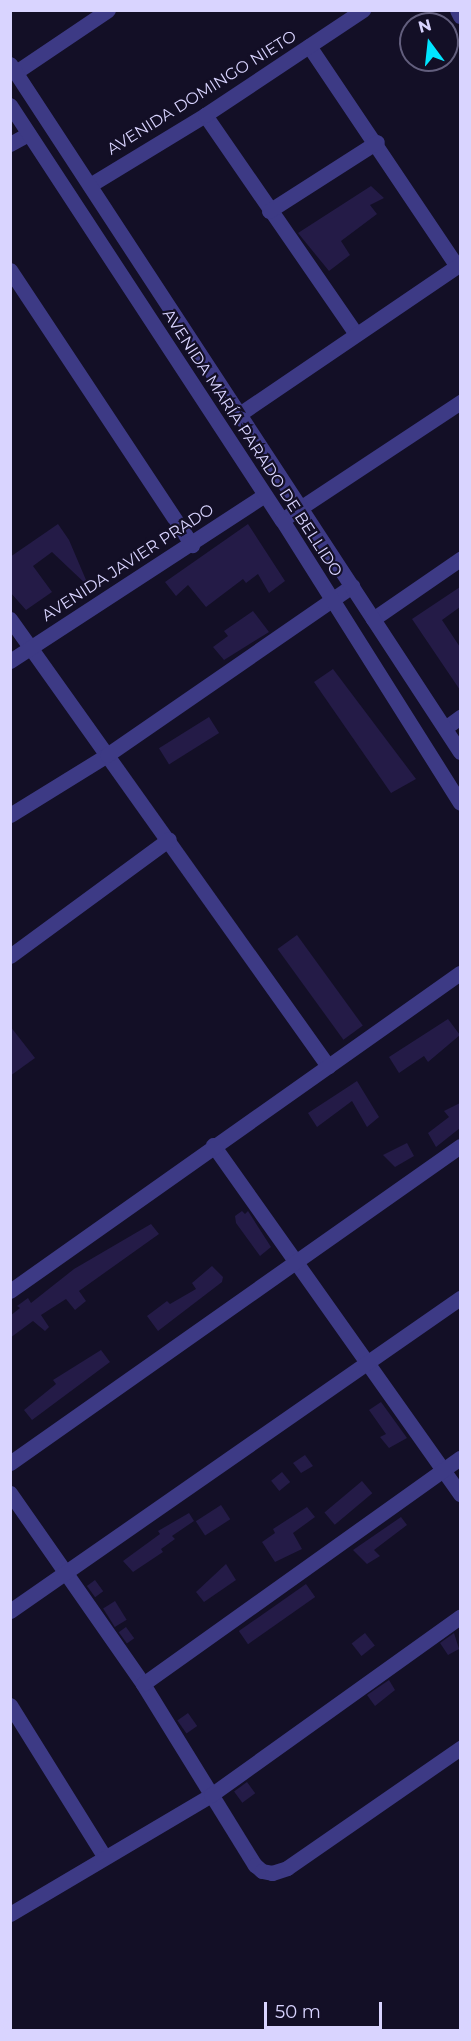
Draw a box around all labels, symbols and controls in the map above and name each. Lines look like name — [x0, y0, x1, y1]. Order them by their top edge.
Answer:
north arrow — [399, 12, 459, 72]
text: N — [416, 15, 433, 37]
street label: AVENIDA DOMINGO NIETO — [104, 27, 300, 159]
street label: AVENIDA MARÍA PARADO DE BELLIDO — [158, 306, 346, 580]
street label: AVENIDA JAVIER PRADO — [38, 500, 218, 626]
scale bar — [267, 1990, 386, 2028]
text: 50 m — [275, 2001, 321, 2023]

